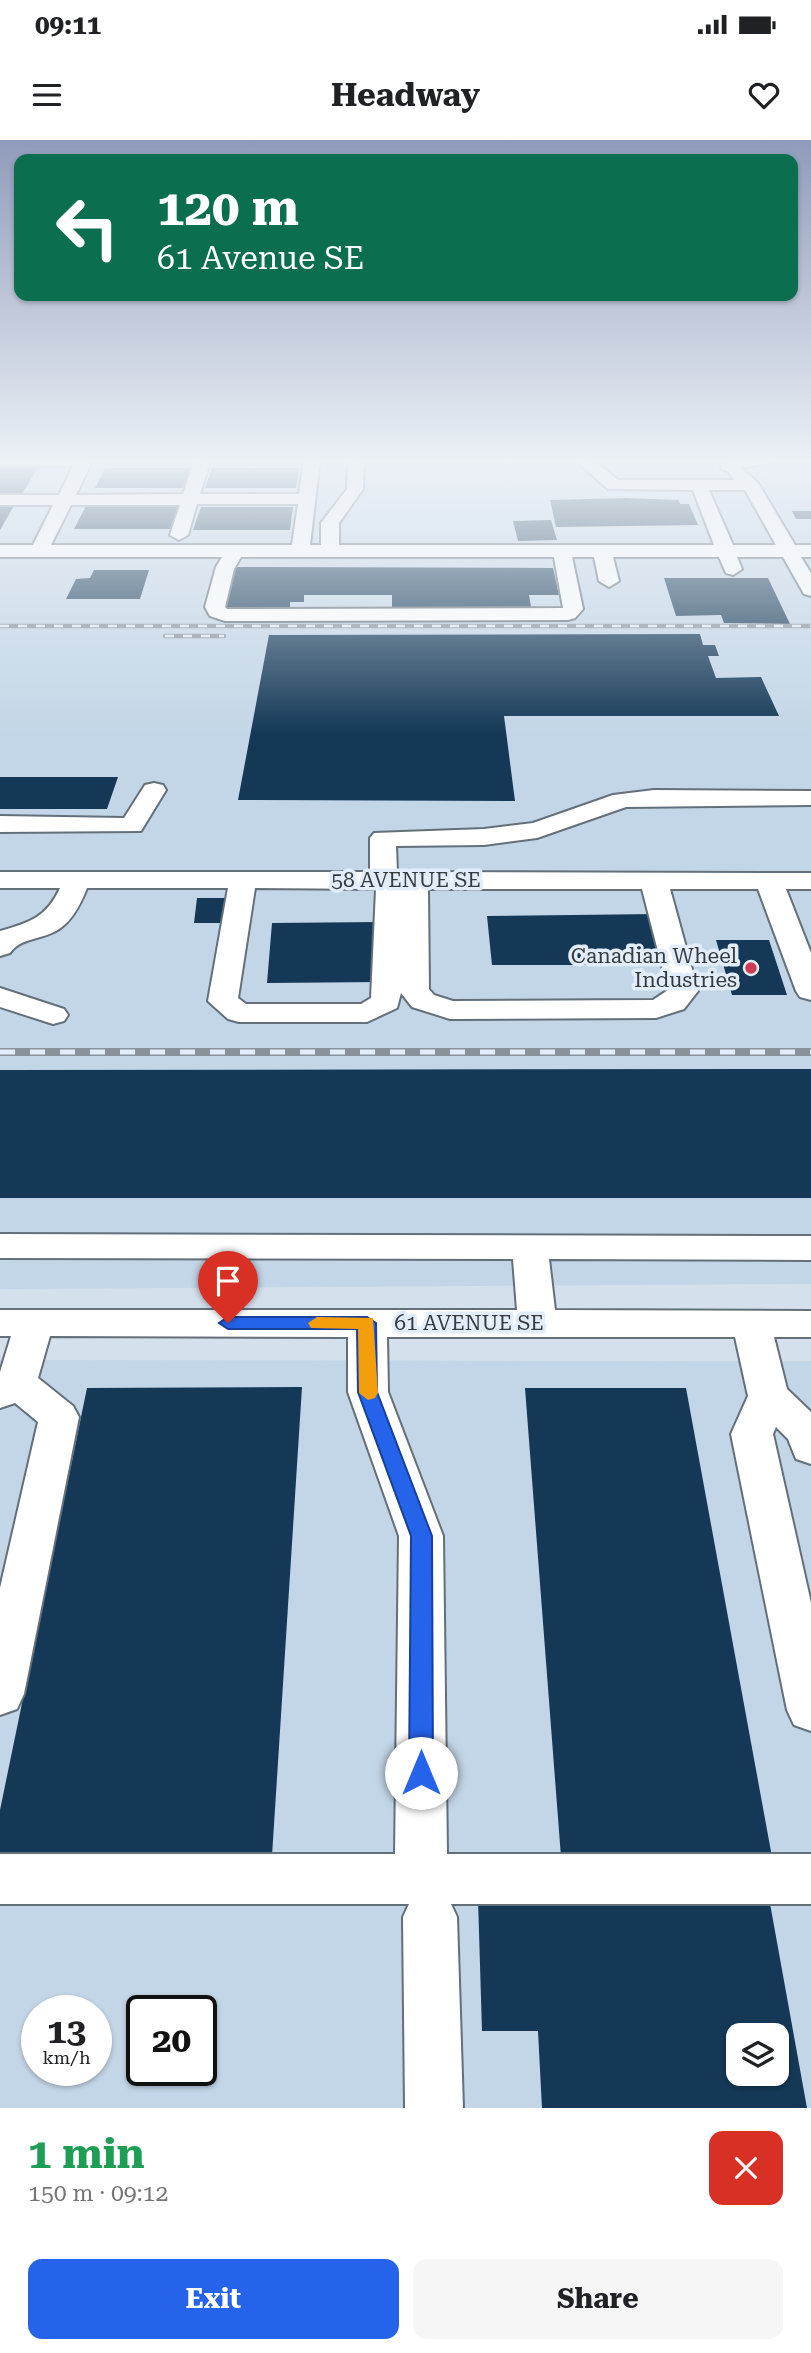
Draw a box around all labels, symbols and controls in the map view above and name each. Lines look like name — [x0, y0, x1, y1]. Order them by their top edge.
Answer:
text: 09:11 — [35, 10, 101, 40]
icon: menu — [28, 76, 66, 114]
text: Headway — [331, 76, 480, 114]
icon: heart — [745, 76, 783, 114]
text: 120 m — [157, 180, 299, 237]
icon: left — [42, 182, 133, 273]
text: 61 Avenue SE — [157, 239, 364, 277]
street label: 58 AVENUE SE — [331, 868, 481, 892]
place label: Canadian Wheel Industries — [571, 944, 738, 992]
marker: Canadian Wheel Industries — [743, 960, 759, 976]
pin — [198, 1251, 258, 1323]
icon: arrive — [209, 1262, 247, 1300]
street label: 61 AVENUE SE — [394, 1311, 544, 1335]
position arrow — [384, 1736, 458, 1810]
speed limit sign: 20 — [126, 1995, 217, 2086]
text: 13 — [47, 2011, 86, 2052]
map controls — [726, 2023, 789, 2086]
button: layers — [726, 2023, 789, 2086]
text: km/h — [42, 2047, 91, 2068]
text: 1 min — [28, 2129, 145, 2178]
button: close — [709, 2131, 783, 2205]
text: 150 m · 09:12 — [28, 2180, 168, 2207]
button: Exit — [28, 2259, 399, 2339]
button: Share — [413, 2259, 783, 2339]

